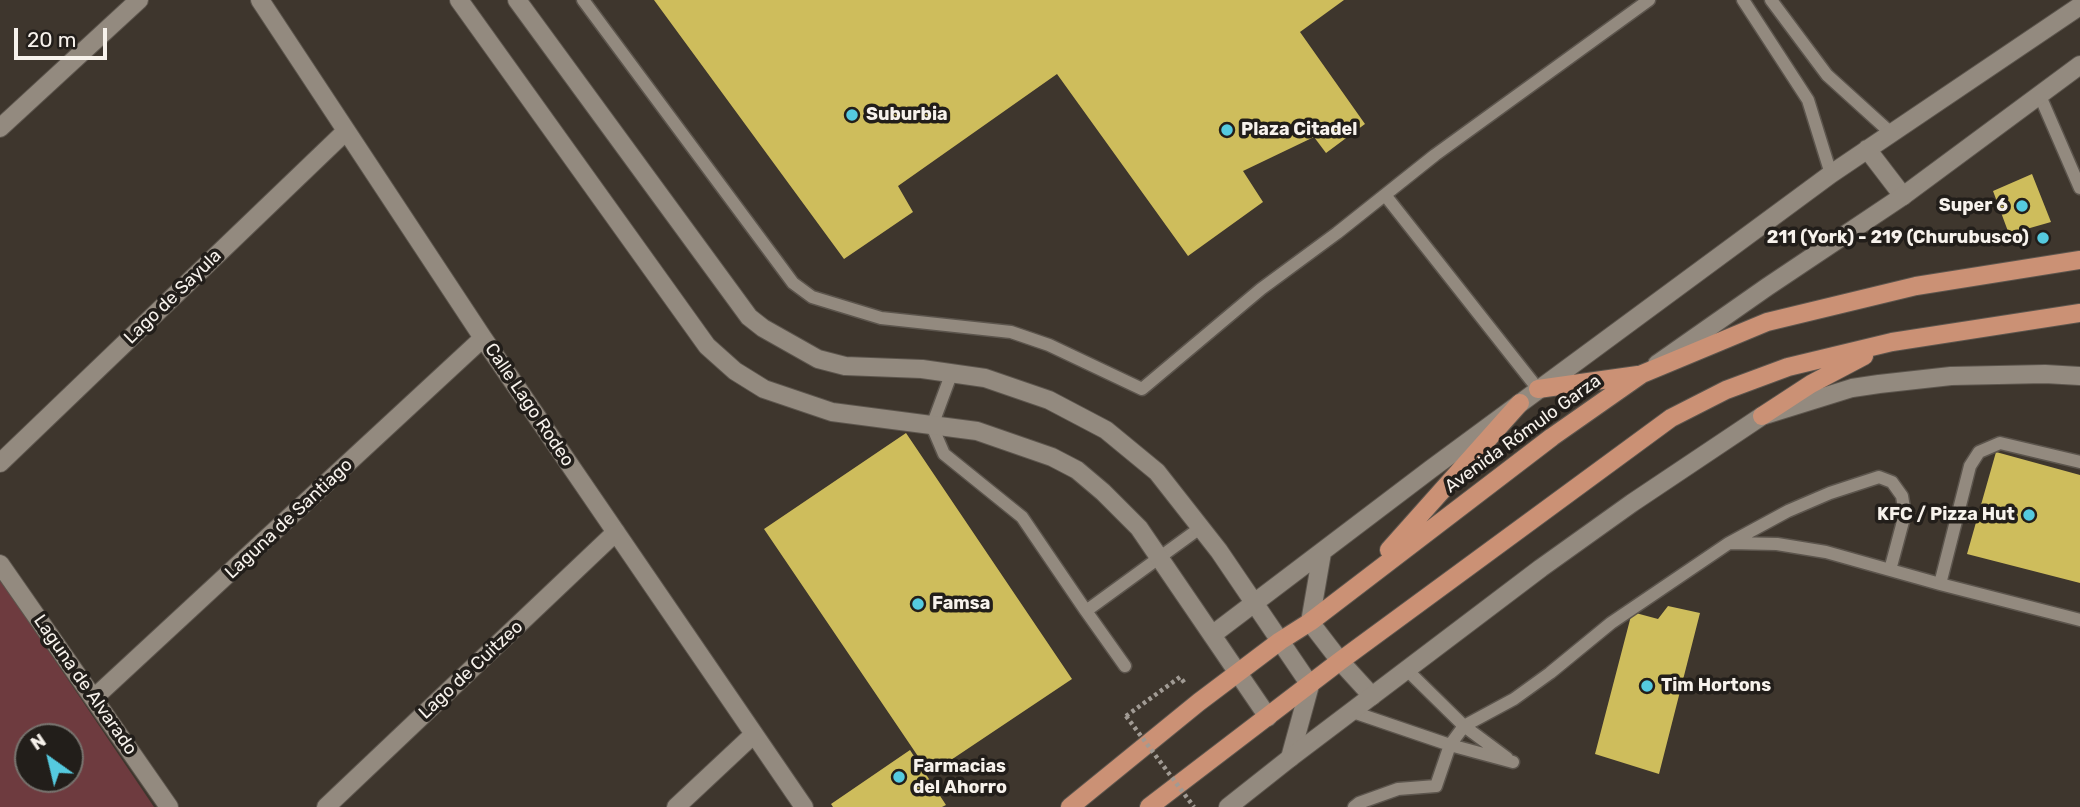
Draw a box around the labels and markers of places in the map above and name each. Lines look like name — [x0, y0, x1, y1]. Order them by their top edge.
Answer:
place label: Suburbia — [866, 104, 948, 126]
marker: Suburbia — [844, 107, 860, 123]
place label: Plaza Citadel — [1241, 119, 1357, 141]
marker: Plaza Citadel — [1219, 122, 1235, 138]
place label: Super 6 — [1939, 195, 2008, 217]
marker: Super 6 — [2014, 198, 2030, 214]
place label: 211 (York) - 219 (Churubusco) — [1767, 227, 2029, 249]
marker: 211 (York) - 219 (Churubusco) — [2035, 230, 2051, 246]
place label: KFC / Pizza Hut — [1877, 504, 2015, 526]
marker: KFC / Pizza Hut — [2021, 507, 2037, 523]
place label: Famsa — [932, 593, 990, 615]
marker: Famsa — [910, 596, 926, 612]
place label: Tim Hortons — [1661, 675, 1771, 697]
marker: Tim Hortons — [1639, 678, 1655, 694]
place label: Farmacias del Ahorro — [913, 756, 1007, 798]
marker: Farmacias del Ahorro — [891, 769, 907, 785]

